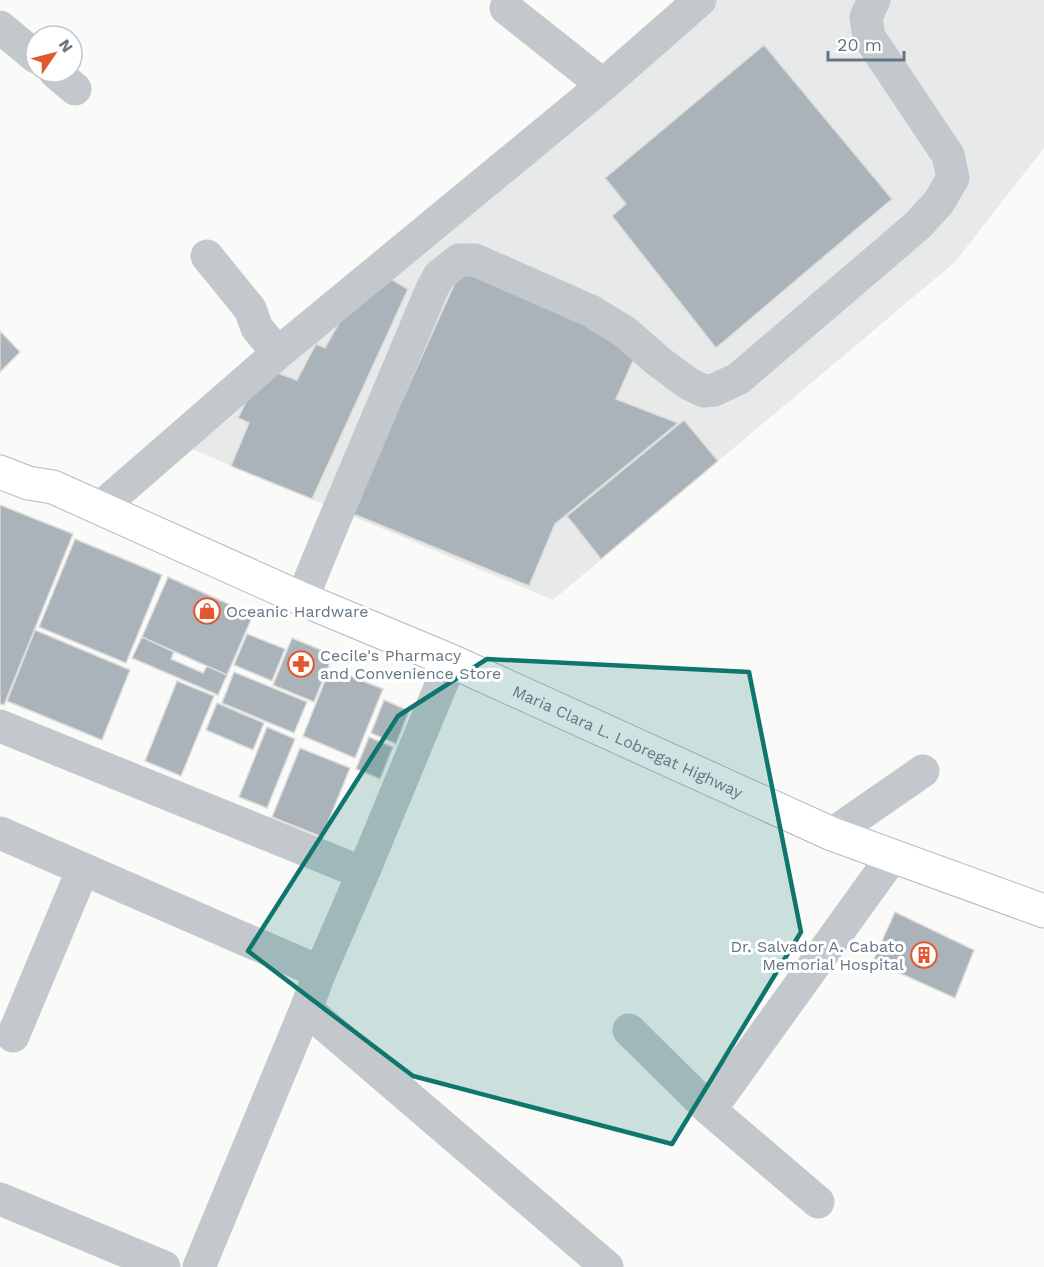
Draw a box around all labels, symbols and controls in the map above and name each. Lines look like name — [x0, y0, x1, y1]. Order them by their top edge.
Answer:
north arrow — [24, 24, 84, 84]
scale bar — [828, 24, 904, 62]
text: 20 m — [837, 34, 882, 55]
text: N — [55, 35, 77, 56]
shop icon: Oceanic Hardware — [192, 596, 222, 626]
place label: Oceanic Hardware — [226, 602, 369, 621]
place label: Cecile's Pharmacy and Convenience Store — [320, 646, 501, 683]
pharmacy icon: Cecile's Pharmacy and Convenience Store — [286, 649, 316, 679]
street label: Maria Clara L. Lobregat Highway — [510, 681, 747, 802]
place label: Dr. Salvador A. Cabato Memorial Hospital — [731, 937, 904, 974]
building icon: Dr. Salvador A. Cabato Memorial Hospital — [909, 940, 939, 970]

